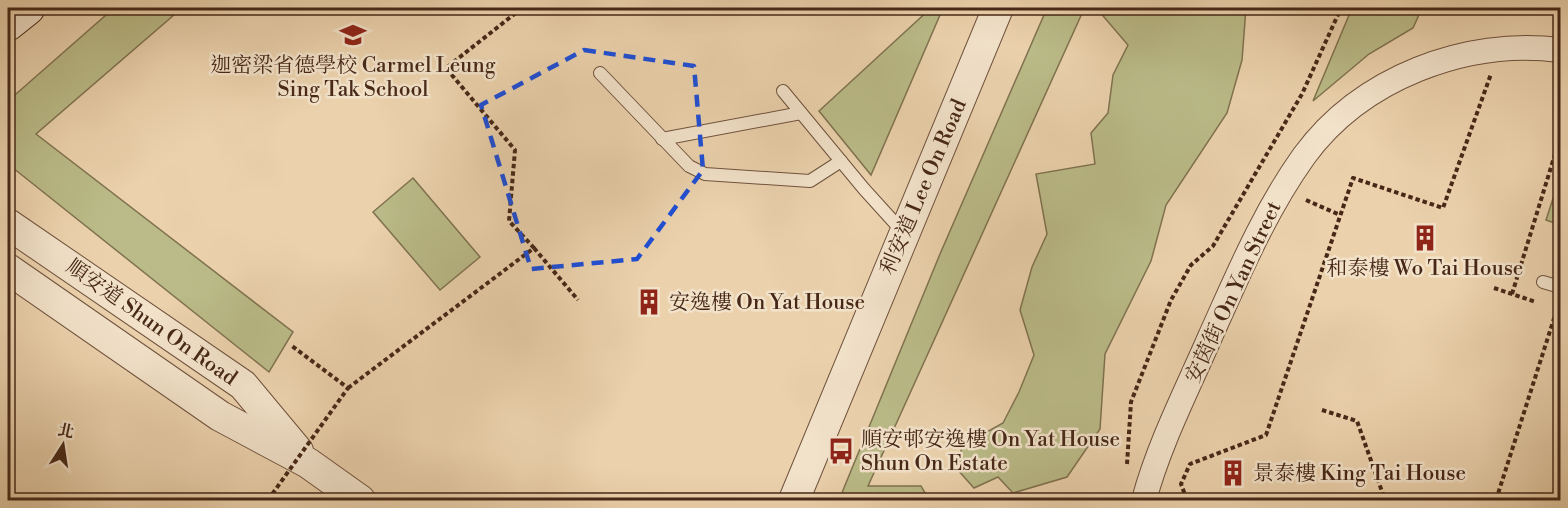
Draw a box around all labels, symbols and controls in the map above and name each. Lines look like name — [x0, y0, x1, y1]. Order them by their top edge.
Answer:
school or university icon: 迦密梁省德學校 Carmel Leung Sing Tak School — [338, 20, 368, 50]
place label: 迦密梁省德學校 Carmel Leung Sing Tak School — [210, 53, 496, 103]
street label: 利安道 Lee On Road — [875, 95, 973, 279]
street label: 安茵街 On Yan Street — [1180, 197, 1288, 388]
building icon: 和泰樓 Wo Tai House — [1410, 223, 1440, 253]
street label: 順安道 Shun On Road — [61, 254, 242, 392]
place label: 和泰樓 Wo Tai House — [1327, 256, 1523, 282]
building icon: 安逸樓 On Yat House — [634, 287, 664, 317]
place label: 安逸樓 On Yat House — [669, 290, 865, 316]
north arrow — [33, 415, 93, 475]
text: 北 — [56, 420, 76, 443]
place label: 順安邨安逸樓 On Yat House Shun On Estate — [861, 427, 1120, 477]
bus stop icon: 順安邨安逸樓 On Yat House Shun On Estate — [826, 436, 856, 466]
building icon: 景泰樓 King Tai House — [1218, 458, 1248, 488]
place label: 景泰樓 King Tai House — [1253, 461, 1466, 487]

